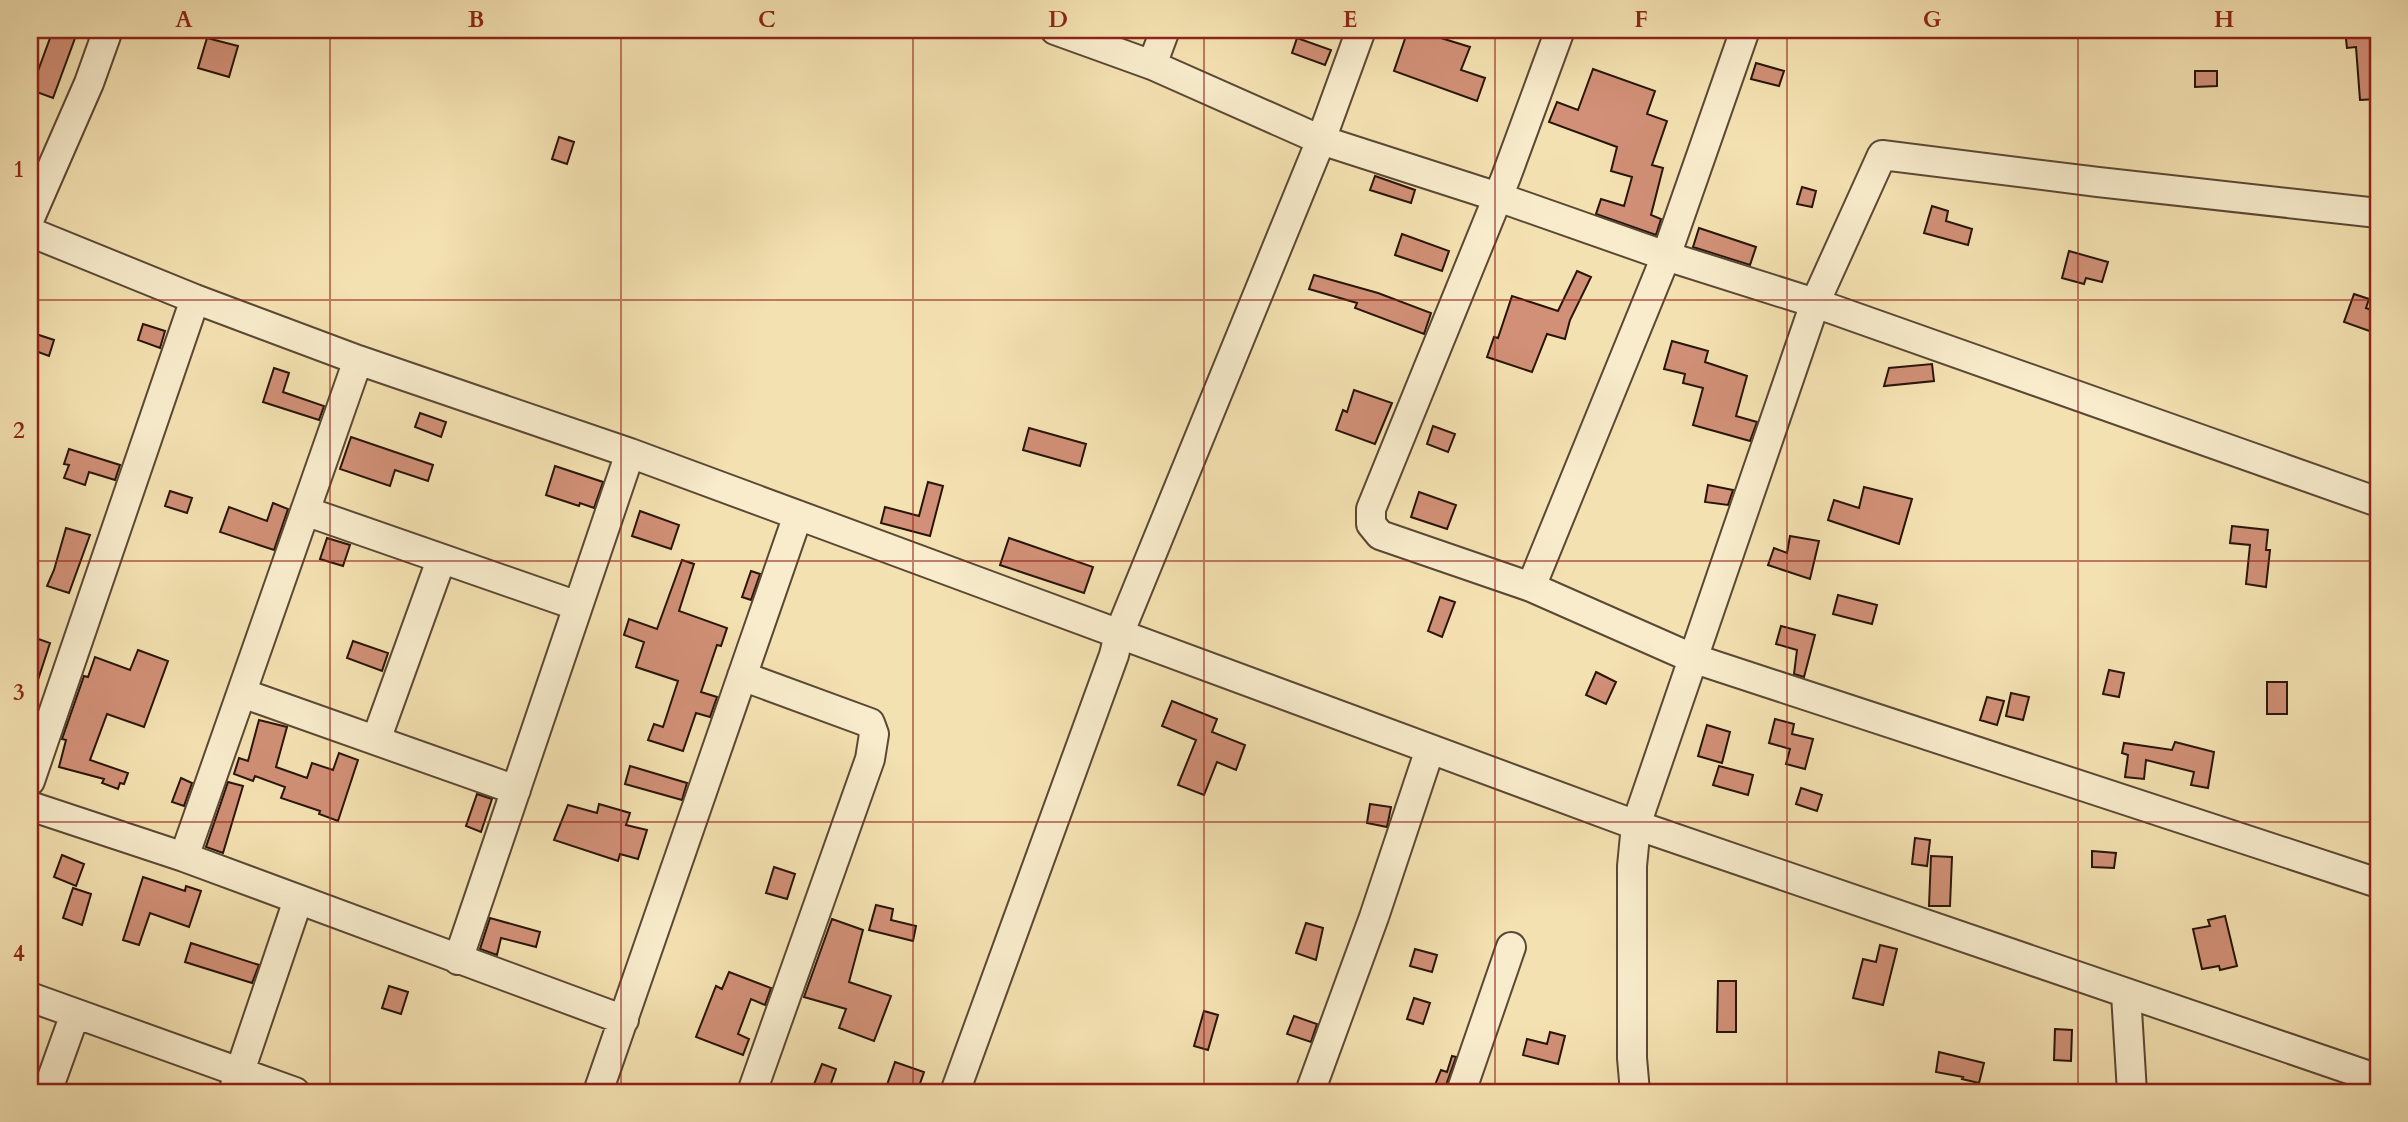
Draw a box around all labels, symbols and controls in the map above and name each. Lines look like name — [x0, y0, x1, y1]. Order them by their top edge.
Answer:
text: A — [175, 4, 193, 35]
text: B — [468, 4, 484, 35]
text: C — [758, 4, 776, 35]
text: D — [1048, 4, 1068, 35]
text: E — [1343, 4, 1357, 35]
text: F — [1634, 4, 1648, 35]
text: G — [1923, 4, 1942, 35]
text: H — [2214, 4, 2234, 35]
text: 1 — [13, 154, 25, 185]
text: 2 — [13, 415, 25, 446]
text: 3 — [13, 677, 25, 708]
text: 4 — [13, 938, 25, 969]

